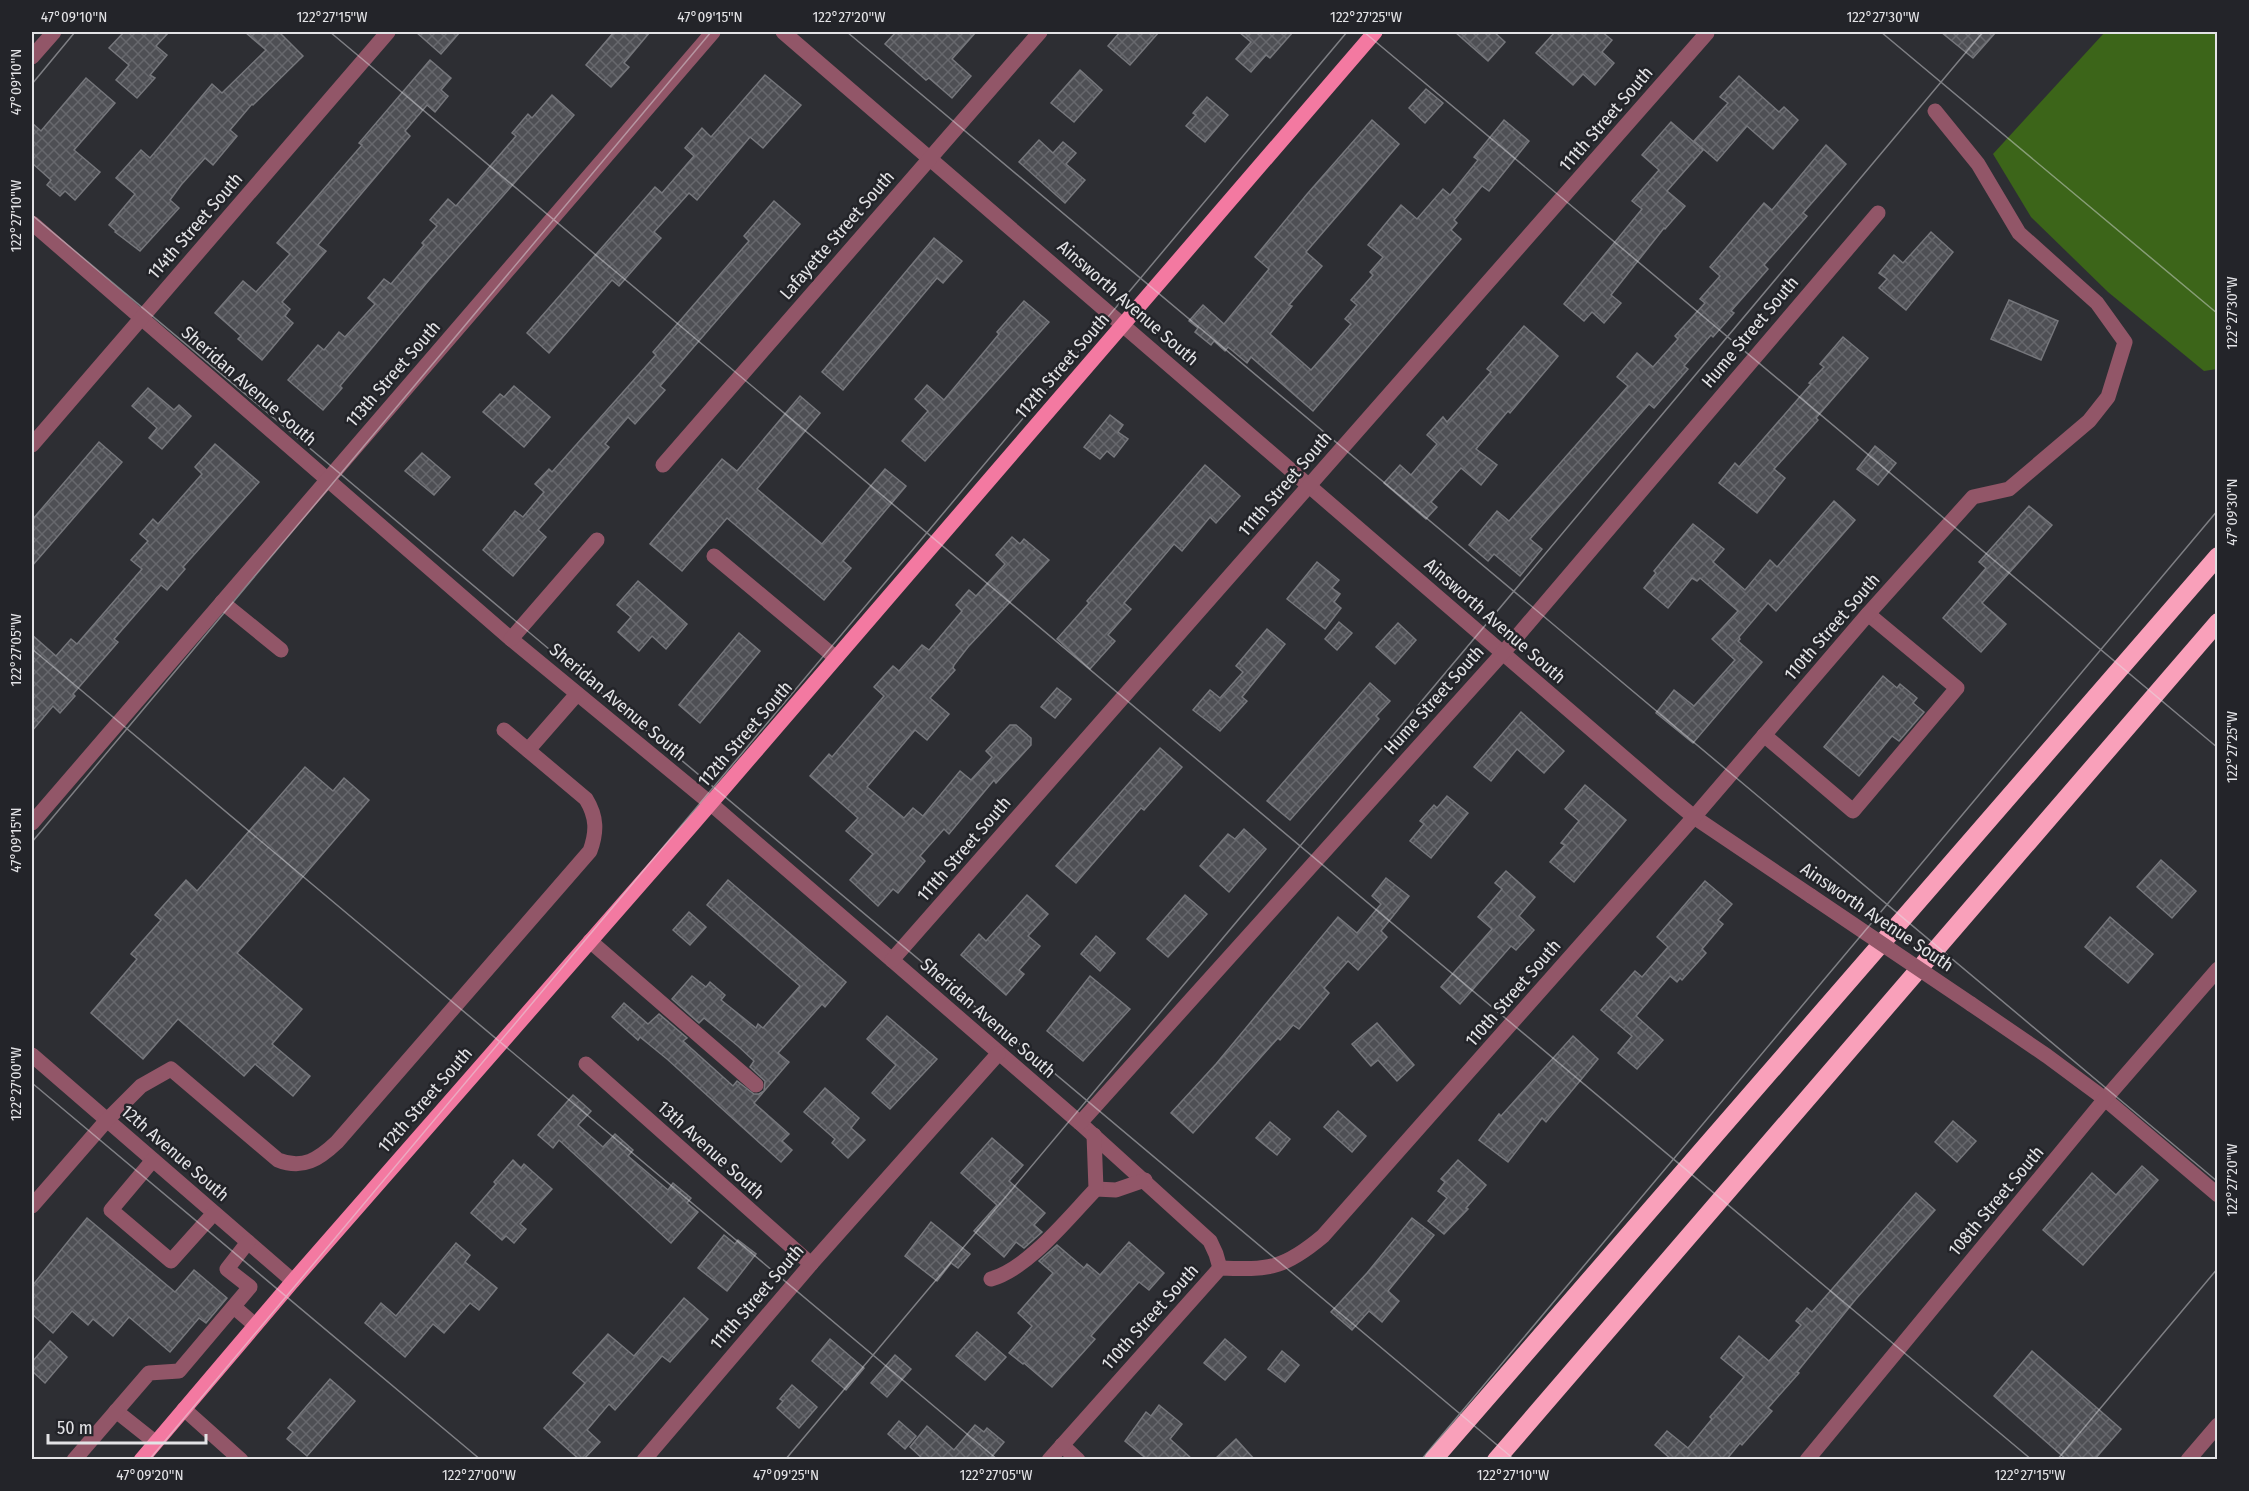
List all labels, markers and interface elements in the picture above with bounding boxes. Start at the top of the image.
text: 47°09'10"N [41,8,107,26]
text: 122°27'15"W [296,8,368,26]
text: 47°09'15"N [677,8,743,26]
text: 122°27'20"W [812,8,886,26]
text: 122°27'25"W [1330,8,1402,26]
text: 122°27'30"W [1846,8,1920,26]
text: 47°09'10"N [7,49,25,115]
street label: 111th Street South [1554,62,1658,176]
street label: Lafayette Street South [775,166,899,304]
street label: 114th Street South [143,168,247,284]
text: 122°27'10"W [7,180,25,252]
street label: Ainsworth Avenue South [1053,236,1203,370]
street label: Hume Street South [1697,272,1803,392]
text: 122°27'30"W [2223,276,2241,350]
street label: 112th Street South [1010,309,1114,423]
street label: 113th Street South [341,317,445,431]
street label: Sheridan Avenue South [177,321,321,451]
street label: 111th Street South [1233,427,1337,541]
text: 47°09'30"N [2223,478,2241,546]
street label: Ainsworth Avenue South [1420,554,1570,688]
street label: 110th Street South [1780,569,1884,685]
text: 122°27'05"W [7,614,25,686]
street label: Sheridan Avenue South [545,638,691,766]
street label: Hume Street South [1379,641,1489,759]
street label: 112th Street South [693,677,797,791]
text: 122°27'25"W [2223,711,2241,783]
street label: 111th Street South [912,792,1016,906]
text: 47°09'15"N [7,807,25,873]
street label: Ainsworth Avenue South [1796,858,1958,976]
street label: 110th Street South [1461,935,1565,1051]
street label: Sheridan Avenue South [916,953,1060,1083]
street label: 112th Street South [373,1043,477,1157]
text: 122°27'00"W [7,1047,25,1121]
street label: 13th Avenue South [653,1096,769,1204]
street label: 12th Avenue South [116,1100,234,1206]
street label: 108th Street South [1944,1142,2048,1260]
text: 122°27'20"W [2223,1143,2241,1217]
street label: 111th Street South [705,1240,809,1354]
street label: 110th Street South [1097,1260,1203,1374]
scale bar [48,1407,206,1445]
text: 50 m [57,1417,93,1439]
text: 47°09'20"N [116,1466,184,1484]
text: 122°27'00"W [442,1466,516,1484]
text: 47°09'25"N [753,1466,819,1484]
text: 122°27'05"W [960,1466,1032,1484]
text: 122°27'10"W [1477,1466,1549,1484]
text: 122°27'15"W [1994,1466,2066,1484]

